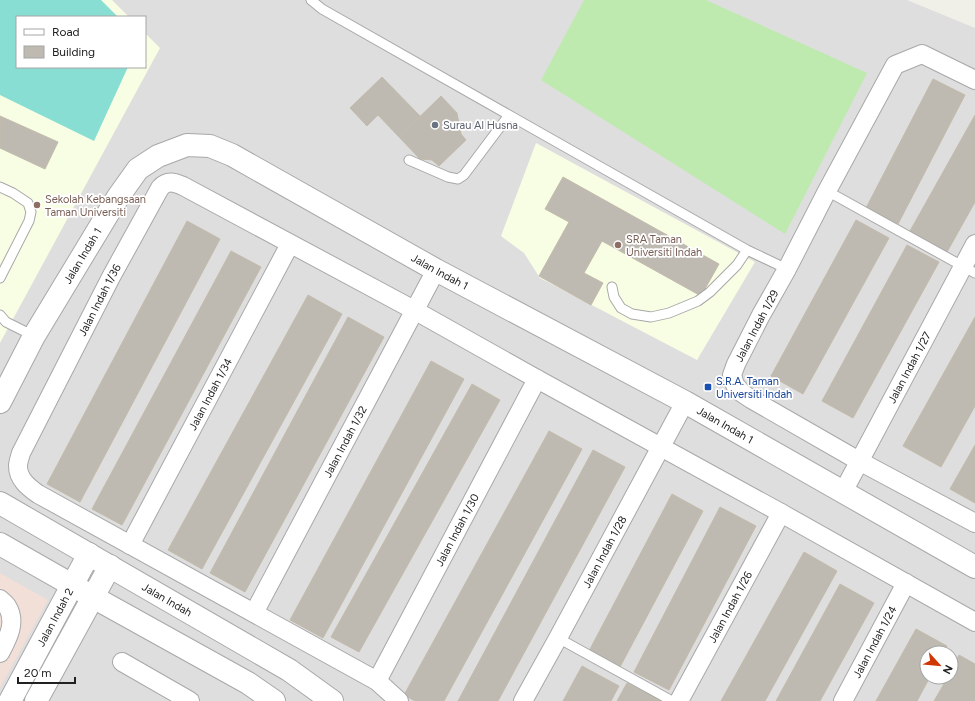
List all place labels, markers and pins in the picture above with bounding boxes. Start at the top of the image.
place label: Surau Al Husna [443,119,518,132]
marker: Surau Al Husna [430,120,440,130]
place label: Sekolah Kebangsaan Taman Universiti [45,193,146,219]
marker: Sekolah Kebangsaan Taman Universiti [32,200,42,210]
place label: SRA Taman Universiti Indah [626,233,702,259]
marker: SRA Taman Universiti Indah [613,240,623,250]
place label: S.R.A. Taman Universiti Indah [716,375,792,401]
marker: S.R.A. Taman Universiti Indah [703,382,713,392]

